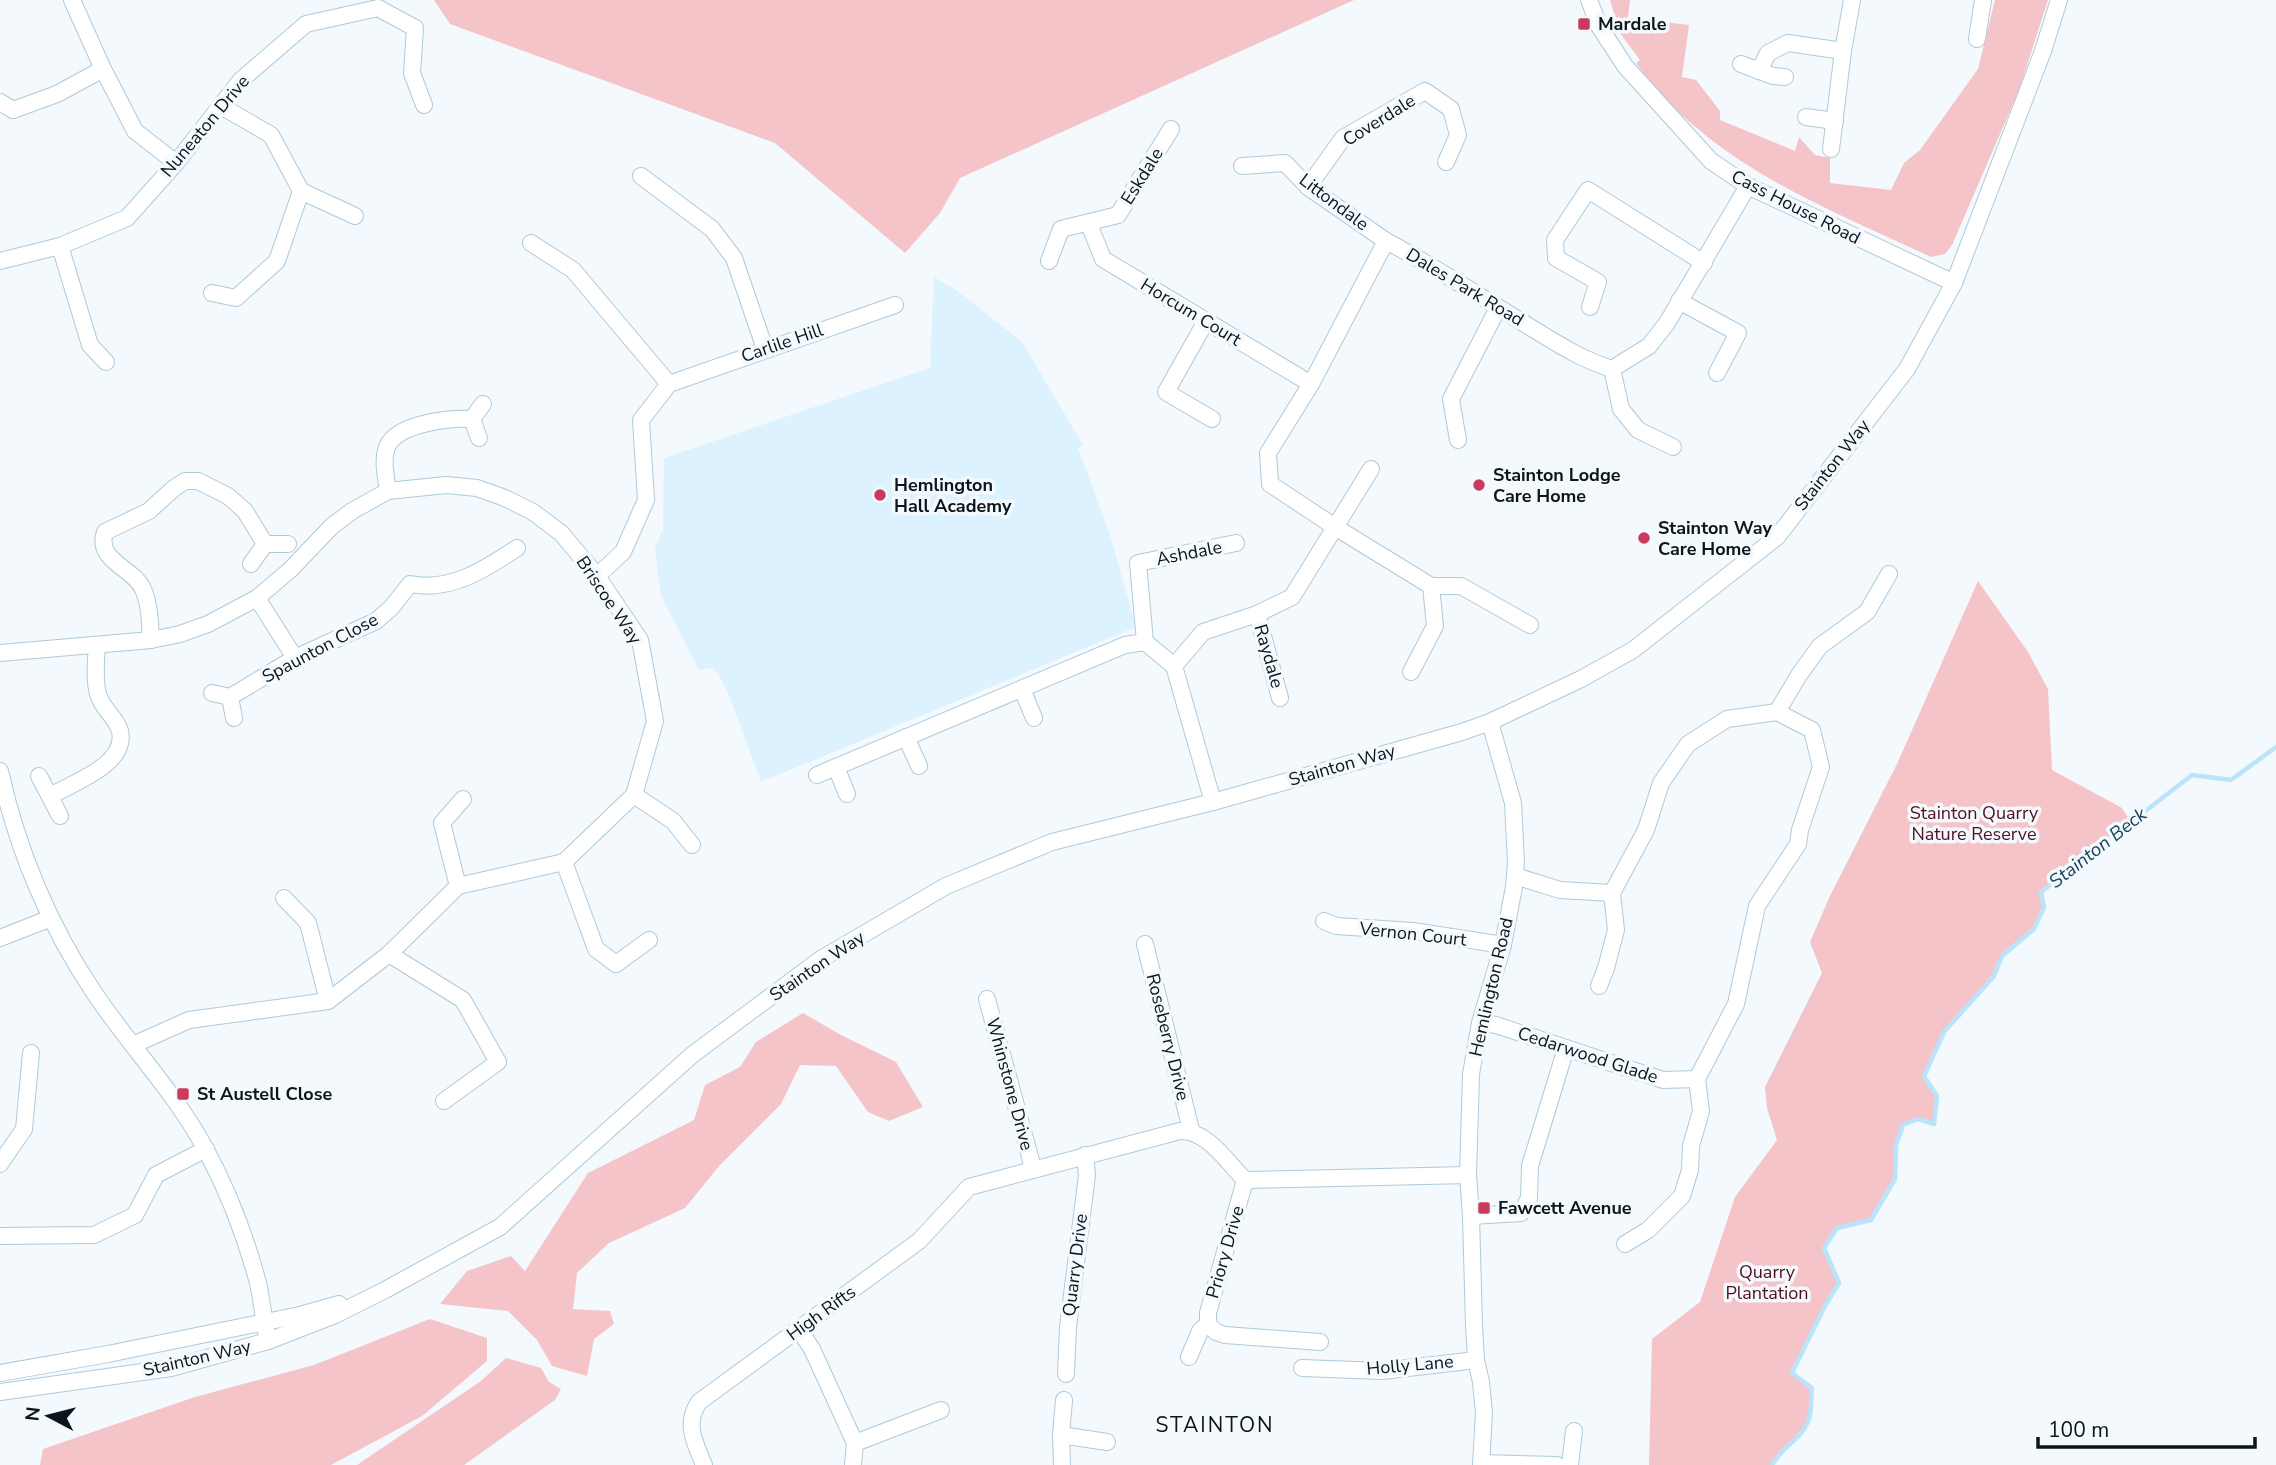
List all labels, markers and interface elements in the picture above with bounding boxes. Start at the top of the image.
place label: Mardale [1598,12,1667,36]
marker: Mardale [1576,16,1592,32]
street label: Nuneaton Drive [155,70,255,182]
street label: Coverdale [1338,88,1420,152]
street label: Eskdale [1115,143,1169,209]
street label: Cass House Road [1727,164,1865,250]
street label: Littondale [1294,168,1374,236]
street label: Dales Park Road [1402,242,1528,332]
street label: Horcum Court [1136,273,1246,352]
street label: Carlile Hill [738,318,827,368]
street label: Stainton Way [1789,414,1876,516]
place label: Stainton Lodge Care Home [1493,463,1621,508]
place label: Hemlington Hall Academy [894,473,1012,518]
marker: Stainton Lodge Care Home [1471,477,1487,493]
marker: Hemlington Hall Academy [872,487,888,503]
place label: Stainton Way Care Home [1658,516,1772,561]
marker: Stainton Way Care Home [1636,530,1652,546]
street label: Ashdale [1154,535,1224,571]
street label: Briscoe Way [571,551,648,649]
street label: Spaunton Close [258,607,382,689]
street label: Raydale [1248,621,1290,691]
street label: Stainton Way [1286,738,1399,792]
park label: Stainton Quarry Nature Reserve [1910,801,2039,846]
water label: Stainton Beck [2044,801,2153,894]
street label: Hemlington Road [1463,915,1519,1059]
street label: Vernon Court [1357,916,1468,952]
street label: Stainton Way [765,925,870,1007]
street label: Roseberry Drive [1141,971,1195,1103]
street label: Whinstone Drive [981,1015,1039,1153]
street label: Cedarwood Glade [1515,1021,1661,1089]
place label: St Austell Close [197,1082,332,1106]
marker: St Austell Close [175,1086,191,1102]
place label: Fawcett Avenue [1498,1196,1632,1220]
marker: Fawcett Avenue [1476,1200,1492,1216]
street label: Priory Drive [1200,1203,1250,1301]
street label: Quarry Drive [1057,1212,1093,1318]
park label: Quarry Plantation [1725,1260,1809,1305]
street label: High Rifts [782,1280,860,1346]
street label: Stainton Way [141,1334,254,1382]
street label: Holly Lane [1366,1349,1454,1381]
north arrow [14,1381,84,1451]
text: N [19,1405,47,1423]
scale bar [2038,1406,2255,1450]
district label: STAINTON [1155,1411,1275,1439]
text: 100 m [2048,1416,2109,1444]

